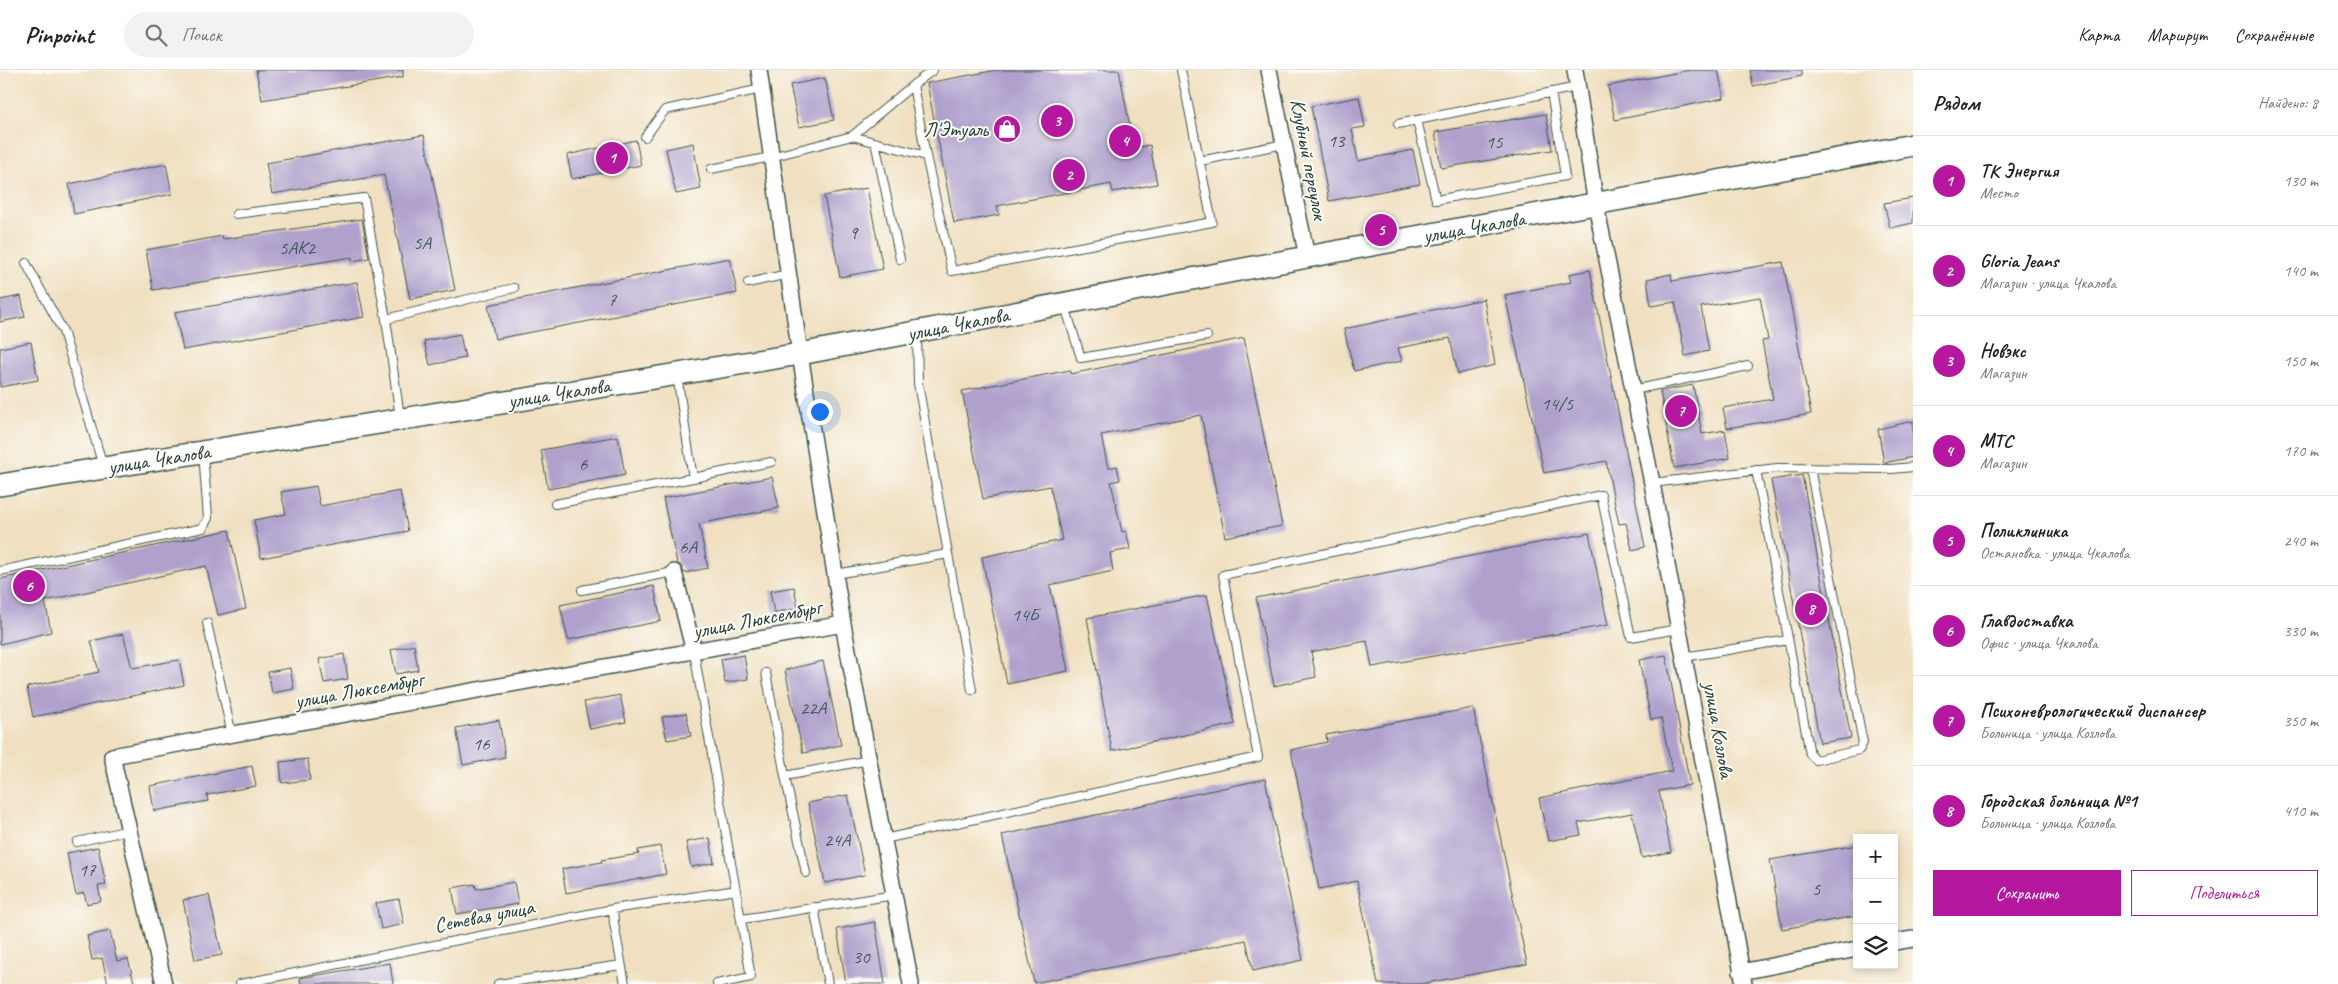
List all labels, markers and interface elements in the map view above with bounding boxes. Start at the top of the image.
search box [124,12,474,57]
text: Pinpoint [25,20,94,50]
icon: search [142,21,170,49]
text: Поиск [182,23,222,47]
text: Карта [2078,24,2119,46]
text: Маршрут [2147,24,2207,46]
text: Сохранённые [2235,24,2313,46]
text: Рядом [1933,90,1980,116]
text: Найдено: 8 [2258,93,2318,113]
street label: Клубный переулок [1285,96,1334,224]
pin: 3 [1041,102,1073,140]
shop icon: Л'Этуаль [992,114,1022,144]
place label: Л'Этуаль [924,116,990,142]
pin: 4 [1109,122,1141,160]
house number: 13 [1327,129,1346,153]
house number: 15 [1485,130,1504,154]
pin: 1 [596,139,628,177]
pin: 2 [1053,156,1085,194]
text: ТК Энергия [1980,159,2058,183]
text: 1 [1945,171,1953,191]
text: 130 m [2284,171,2318,191]
text: Место [1980,183,2018,203]
street label: улица Чкалова [1419,205,1529,249]
pin: 5 [1365,211,1397,249]
house number: 9 [849,221,859,245]
house number: 5А [413,231,433,255]
house number: 5АК2 [279,236,316,260]
text: Gloria Jeans [1980,249,2058,273]
text: 2 [1945,261,1953,281]
text: 140 m [2284,261,2318,281]
text: Магазин · улица Чкалова [1980,273,2116,293]
house number: 7 [608,288,618,312]
street label: улица Чкалова [903,301,1013,347]
text: Новэкс [1980,339,2026,363]
text: 3 [1945,351,1953,371]
text: 150 m [2284,351,2318,371]
text: Магазин [1980,363,2027,383]
street label: улица Чкалова [504,372,614,414]
house number: 14/5 [1541,392,1574,416]
pin: 7 [1665,392,1697,430]
your location [807,399,833,425]
text: МТС [1980,429,2013,453]
street label: улица Чкалова [104,438,214,480]
text: 4 [1945,441,1953,461]
text: 170 m [2284,441,2318,461]
house number: 6 [579,452,589,476]
text: Магазин [1980,453,2027,473]
text: Поликлиника [1980,519,2068,543]
text: 5 [1946,531,1952,551]
text: 240 m [2284,531,2318,551]
house number: 6А [679,535,699,559]
text: Остановка · улица Чкалова [1980,543,2129,563]
pin: 6 [13,567,45,605]
pin: 8 [1795,590,1827,628]
street label: улица Люксембург [689,593,826,645]
house number: 14Б [1012,603,1042,627]
text: Главдоставка [1980,609,2072,633]
text: 6 [1945,621,1953,641]
text: 330 m [2284,621,2318,641]
text: Офис · улица Чкалова [1980,633,2098,653]
street label: улица Люксембург [291,665,428,714]
street label: улица Козлова [1697,678,1741,782]
house number: 22А [800,696,828,720]
text: Психоневрологический диспансер [1980,699,2205,723]
text: 7 [1945,711,1953,731]
text: 350 m [2284,711,2318,731]
text: Больница · улица Козлова [1980,723,2115,743]
house number: 16 [472,732,491,756]
text: Городская больница №1 [1980,789,2137,813]
text: 8 [1945,801,1953,821]
text: 410 m [2284,801,2318,821]
text: Больница · улица Козлова [1980,813,2115,833]
house number: 24А [824,828,852,852]
map controls [1853,834,1898,969]
button: + [1853,834,1898,879]
house number: 17 [78,858,97,882]
button: Сохранить [1933,870,2121,916]
button: Поделиться [2131,870,2318,916]
house number: 5 [1812,877,1822,901]
button: − [1853,879,1898,924]
street label: Сетевая улица [432,893,538,938]
button: layers [1853,924,1898,969]
house number: 30 [852,945,871,969]

